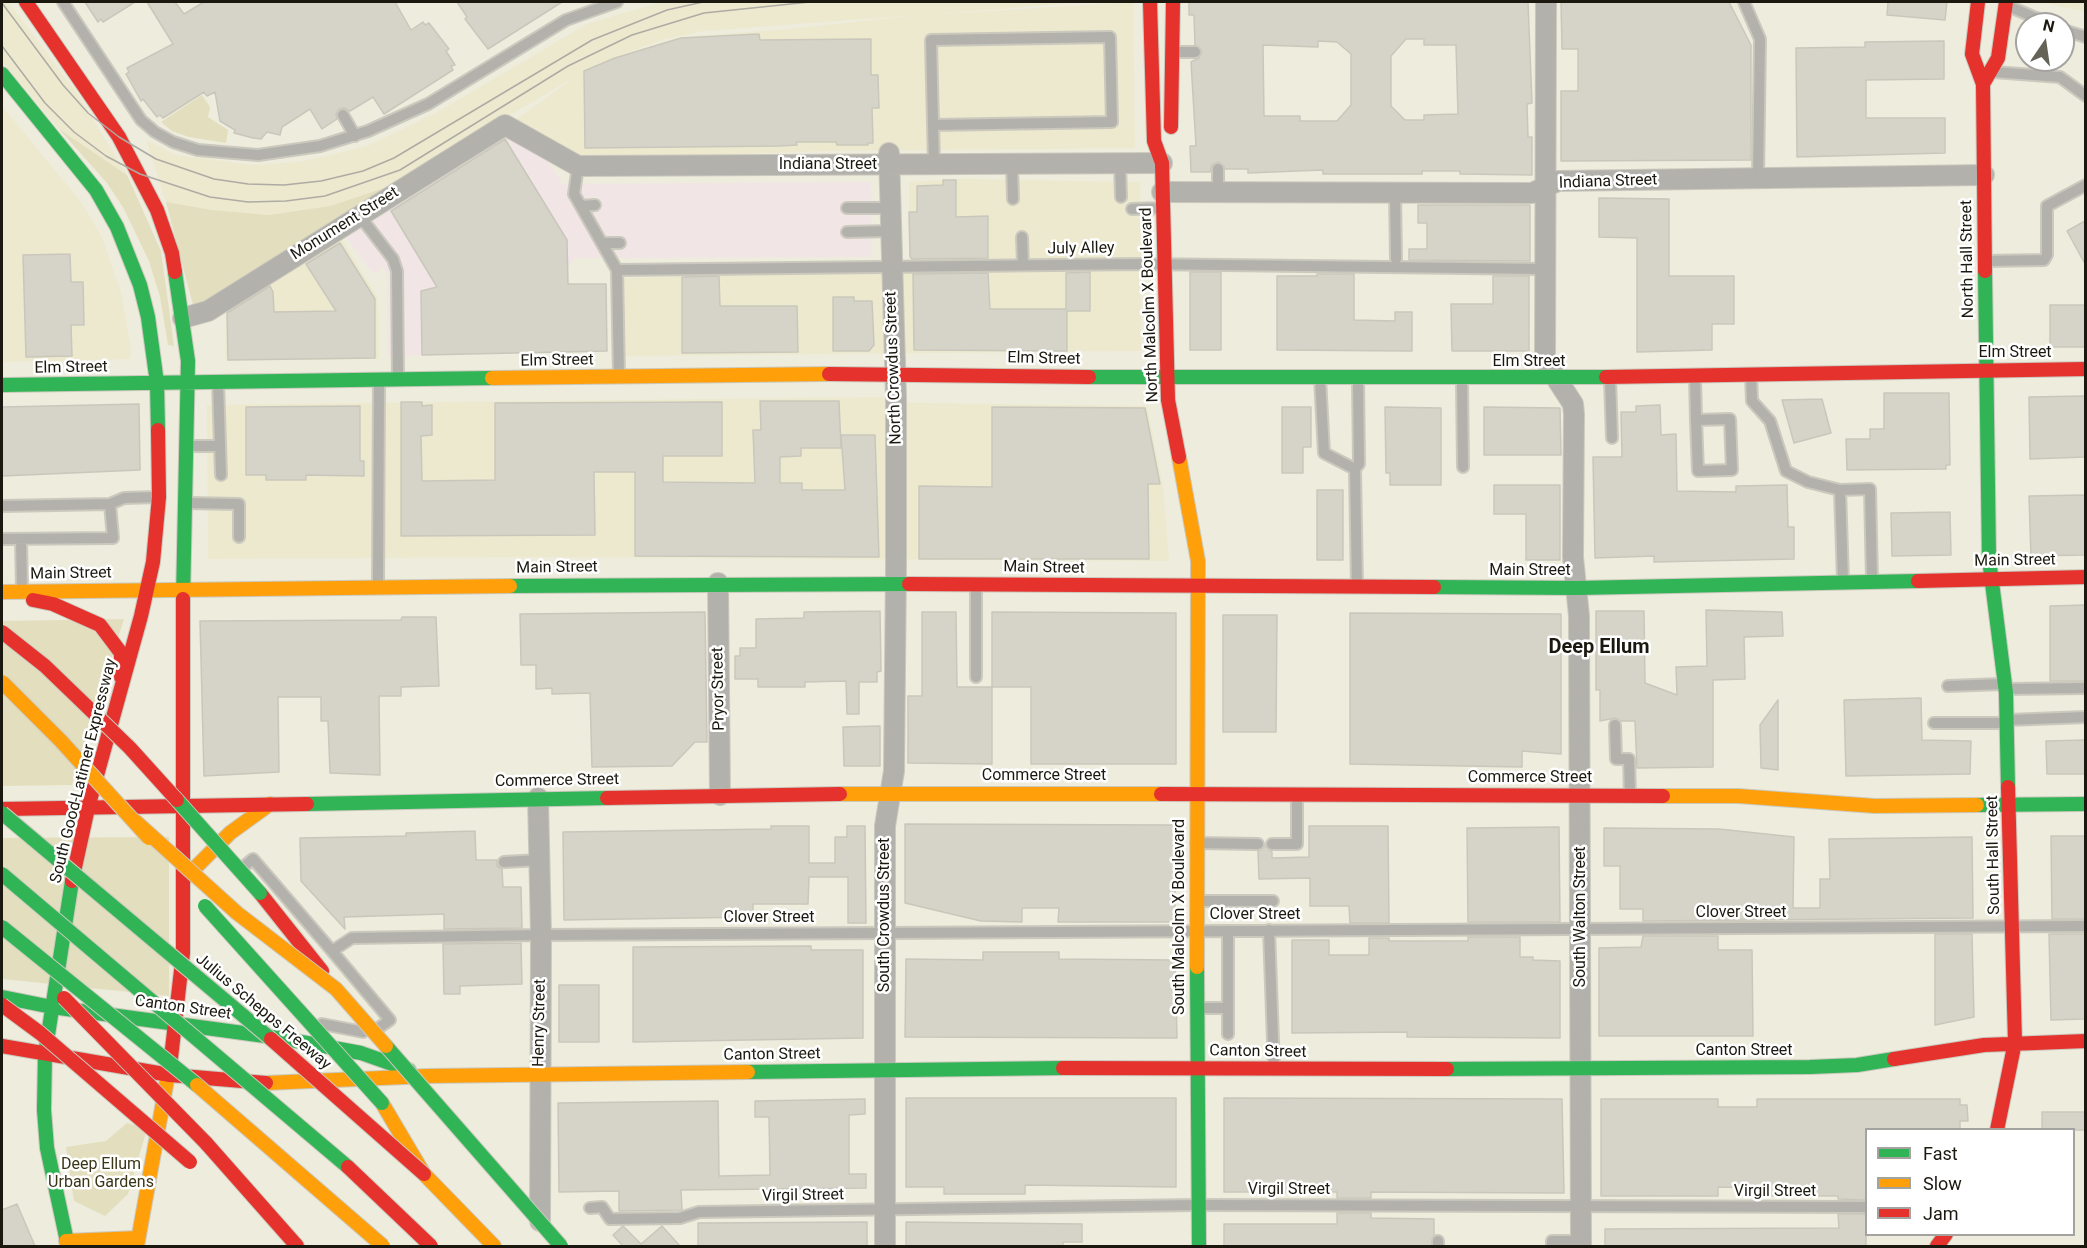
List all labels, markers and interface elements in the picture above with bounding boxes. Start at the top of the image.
north arrow [2015,12,2075,72]
text: N [2041,15,2056,36]
street label: Indiana Street [779,155,877,175]
street label: Indiana Street [1558,171,1658,193]
street label: Monument Street [288,183,402,265]
street label: North Hall Street [1957,200,1979,318]
street label: North Malcolm X Boulevard [1137,207,1163,403]
street label: July Alley [1047,239,1115,259]
street label: North Crowdus Street [882,291,906,445]
street label: Elm Street [1978,343,2052,363]
street label: Elm Street [1007,349,1081,369]
street label: Elm Street [520,351,594,371]
street label: Elm Street [1492,352,1566,372]
street label: Elm Street [34,358,108,378]
street label: Main Street [1974,551,2056,571]
street label: Main Street [516,558,598,578]
street label: Main Street [1003,558,1085,578]
street label: Main Street [1489,561,1571,581]
street label: Main Street [30,564,112,584]
district label: Deep Ellum [1548,636,1650,660]
street label: Pryor Street [709,647,729,731]
street label: South Good-Latimer Expressway [47,657,121,885]
street label: Commerce Street [982,766,1106,786]
street label: Commerce Street [1468,768,1592,788]
street label: Commerce Street [495,770,619,792]
street label: South Hall Street [1983,795,2005,915]
street label: South Malcolm X Boulevard [1170,819,1190,1015]
street label: South Crowdus Street [875,838,895,992]
street label: South Walton Street [1571,846,1591,988]
street label: Clover Street [1695,903,1787,923]
street label: Clover Street [1209,905,1301,925]
street label: Clover Street [723,908,815,928]
street label: Julius Schepps Freeway [191,950,335,1074]
street label: Henry Street [530,979,550,1067]
street label: Canton Street [134,992,232,1024]
street label: Canton Street [1695,1041,1793,1061]
street label: Canton Street [1209,1042,1307,1062]
street label: Canton Street [723,1045,821,1065]
legend [1865,1128,2075,1236]
text: Fast [1923,1143,1958,1164]
park label: Deep Ellum Urban Gardens [48,1155,154,1193]
text: Slow [1923,1173,1962,1194]
street label: Virgil Street [1248,1180,1330,1200]
street label: Virgil Street [1734,1182,1816,1202]
street label: Virgil Street [762,1186,844,1206]
text: Jam [1923,1203,1959,1224]

